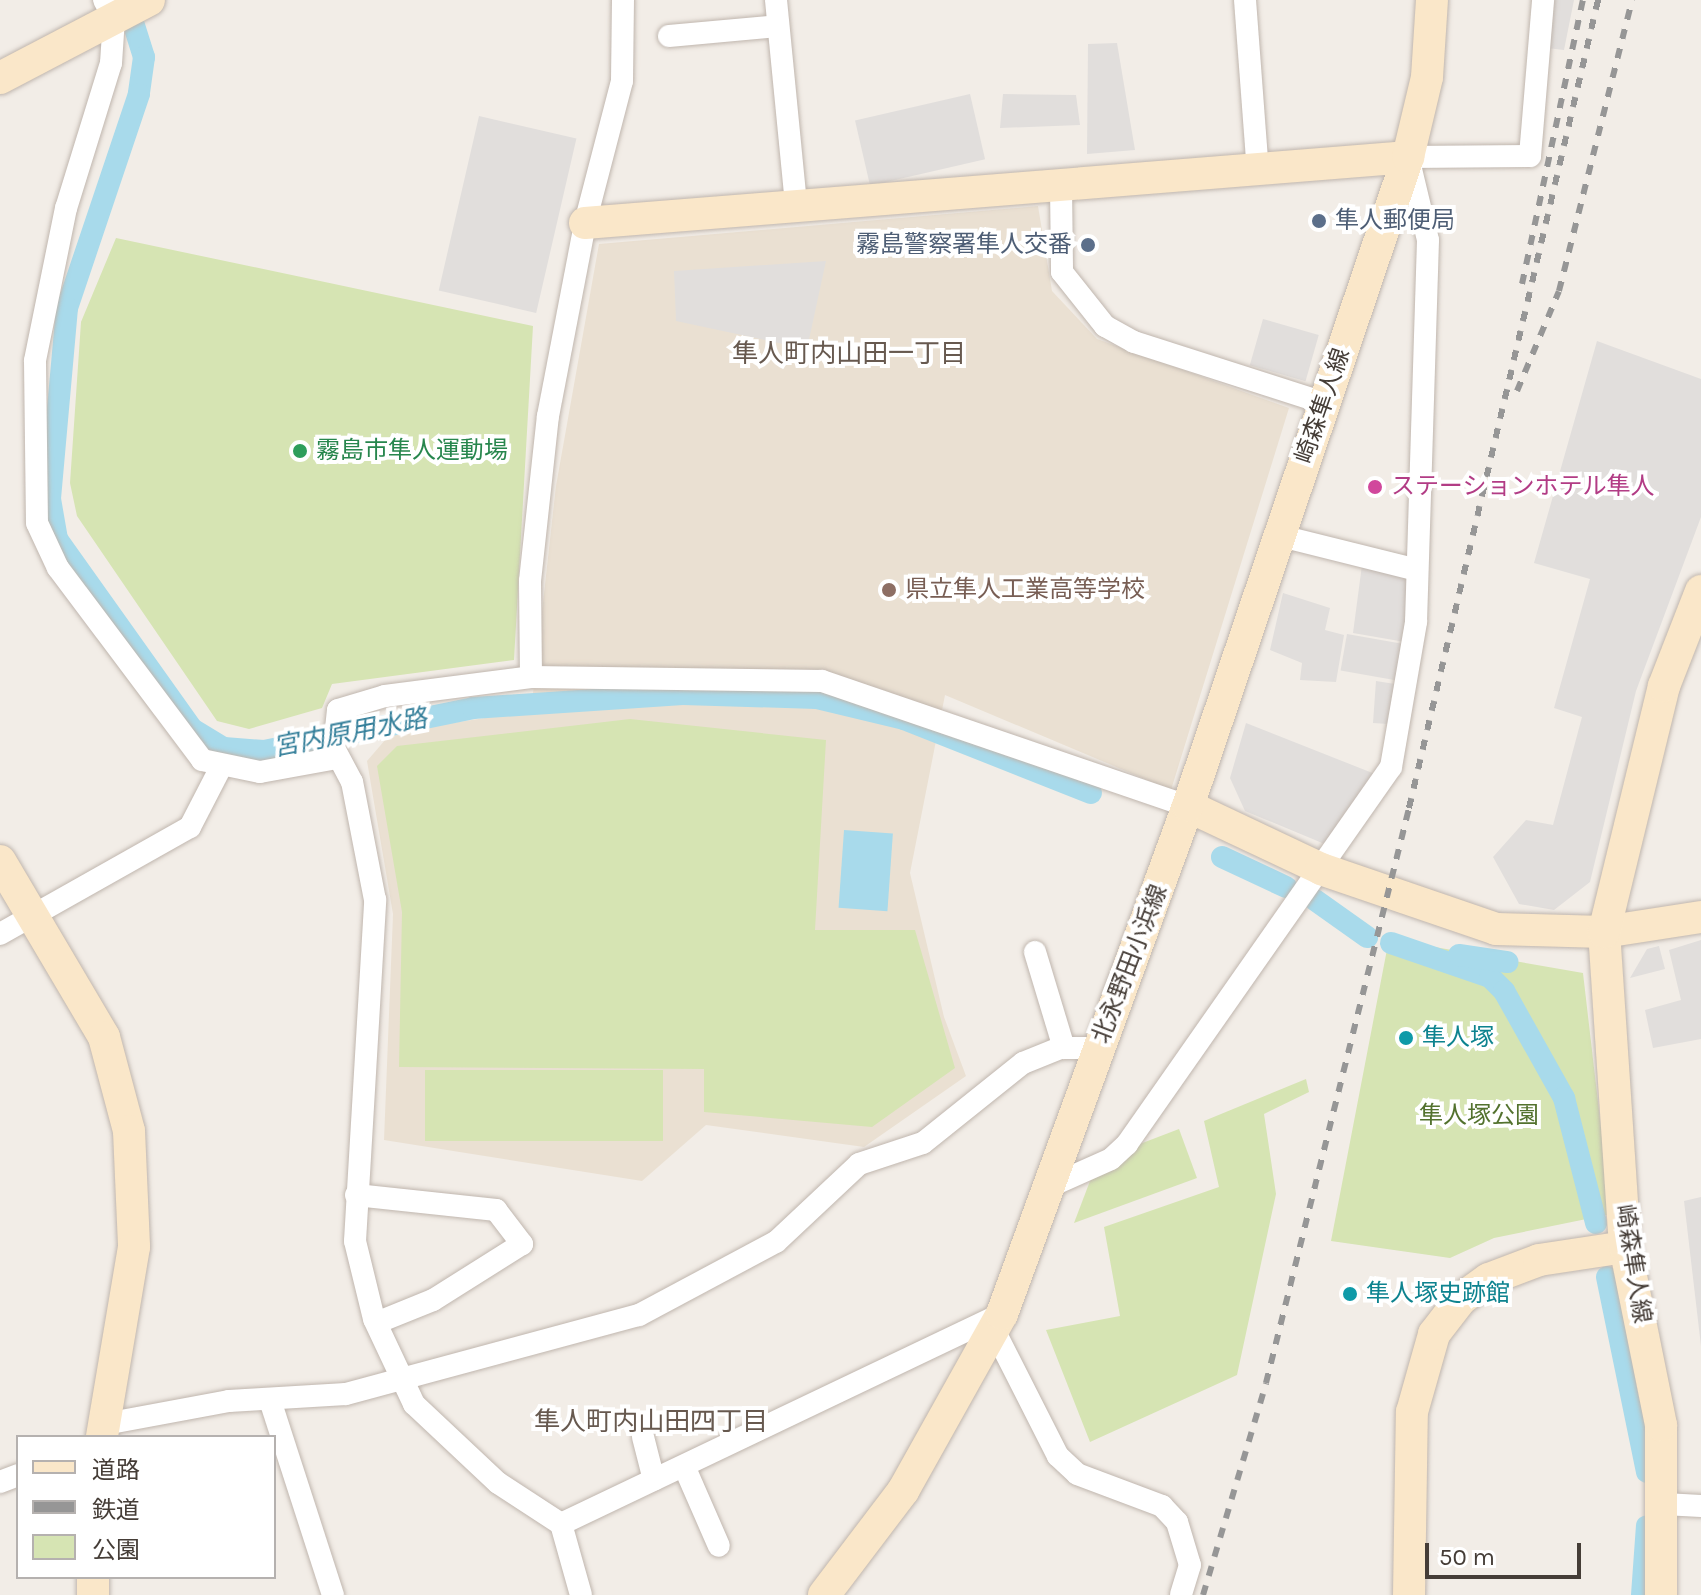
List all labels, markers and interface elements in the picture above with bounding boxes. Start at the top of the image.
place label: 隼人郵便局 [1335,207,1455,235]
marker: 隼人郵便局 [1310,212,1328,230]
place label: 霧島警察署隼人交番 [856,231,1072,259]
marker: 霧島警察署隼人交番 [1079,236,1097,254]
district label: 隼人町内山田一丁目 [732,338,966,370]
street label: 崎森隼人線 [1290,345,1356,467]
place label: 霧島市隼人運動場 [316,437,508,465]
marker: 霧島市隼人運動場 [291,442,309,460]
place label: ステーションホテル隼人 [1391,473,1655,501]
marker: ステーションホテル隼人 [1366,478,1384,496]
place label: 県立隼人工業高等学校 [905,576,1145,604]
marker: 県立隼人工業高等学校 [880,581,898,599]
water label: 宮内原用水路 [270,703,430,763]
street label: 北永野田小浜線 [1086,880,1174,1048]
place label: 隼人塚 [1422,1024,1494,1052]
marker: 隼人塚 [1397,1029,1415,1047]
park label: 隼人塚公園 [1419,1102,1539,1130]
street label: 崎森隼人線 [1609,1202,1657,1326]
place label: 隼人塚史跡館 [1366,1280,1510,1308]
marker: 隼人塚史跡館 [1341,1285,1359,1303]
district label: 隼人町内山田四丁目 [534,1406,768,1438]
legend [16,1435,276,1579]
text: 道路 [92,1456,140,1484]
text: 鉄道 [92,1496,140,1524]
scale bar [1429,1527,1585,1577]
text: 公園 [92,1536,140,1564]
text: 50 m [1439,1543,1495,1571]

